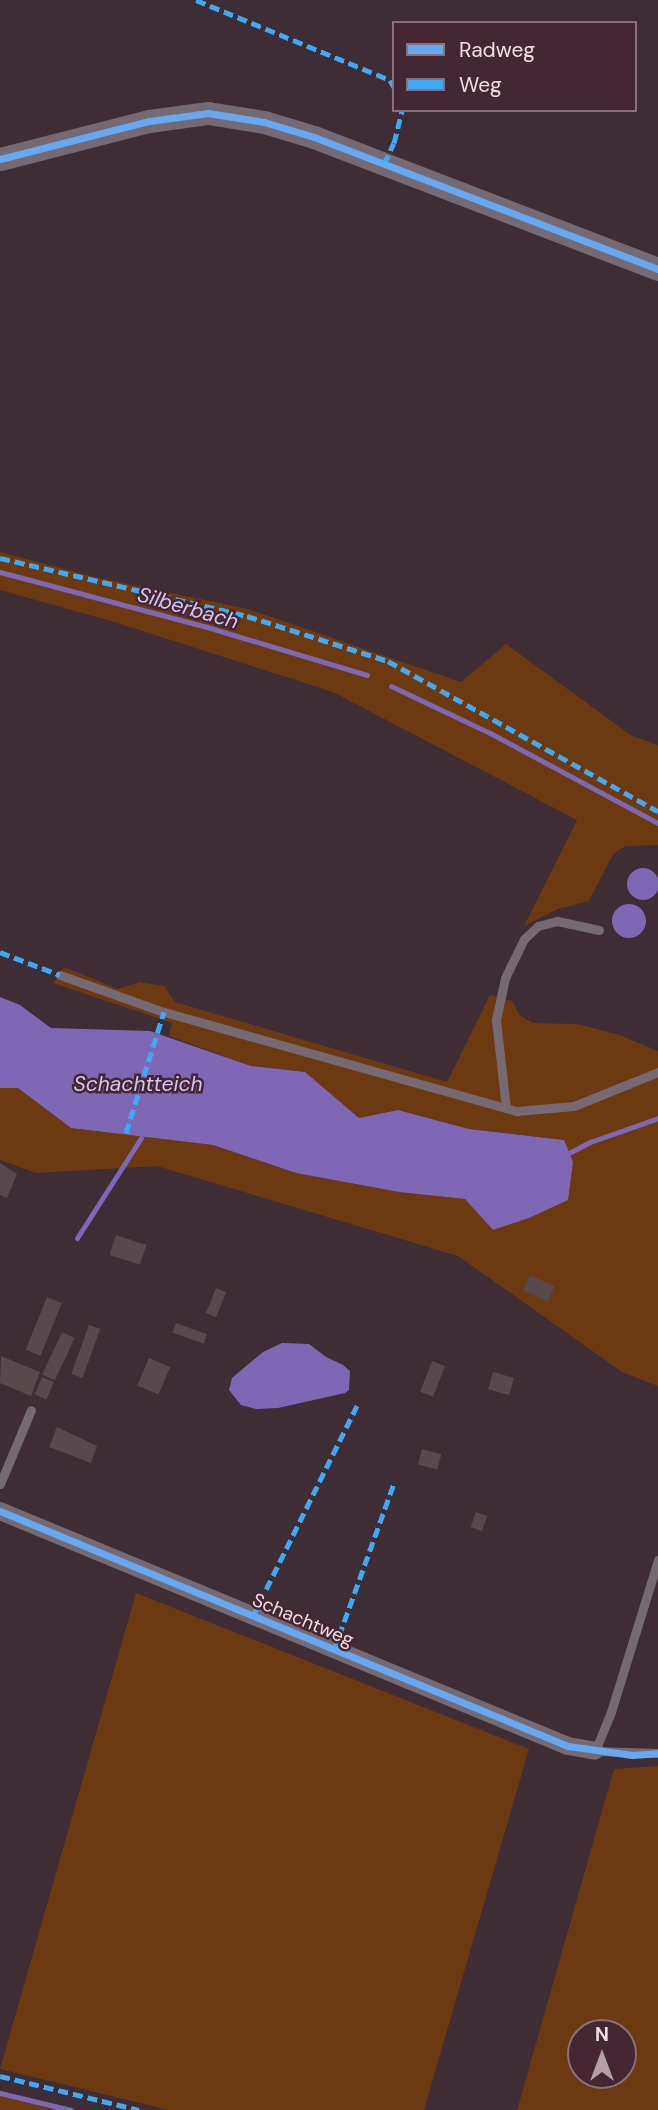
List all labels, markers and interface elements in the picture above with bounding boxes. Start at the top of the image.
legend [392,21,637,112]
text: Radweg [459,36,535,64]
text: Weg [459,71,502,99]
water label: Silberbach [135,582,241,634]
water label: Schachtteich [73,1071,203,1097]
street label: Schachtweg [249,1588,357,1652]
north arrow [567,2019,637,2089]
text: N [595,2022,609,2047]

